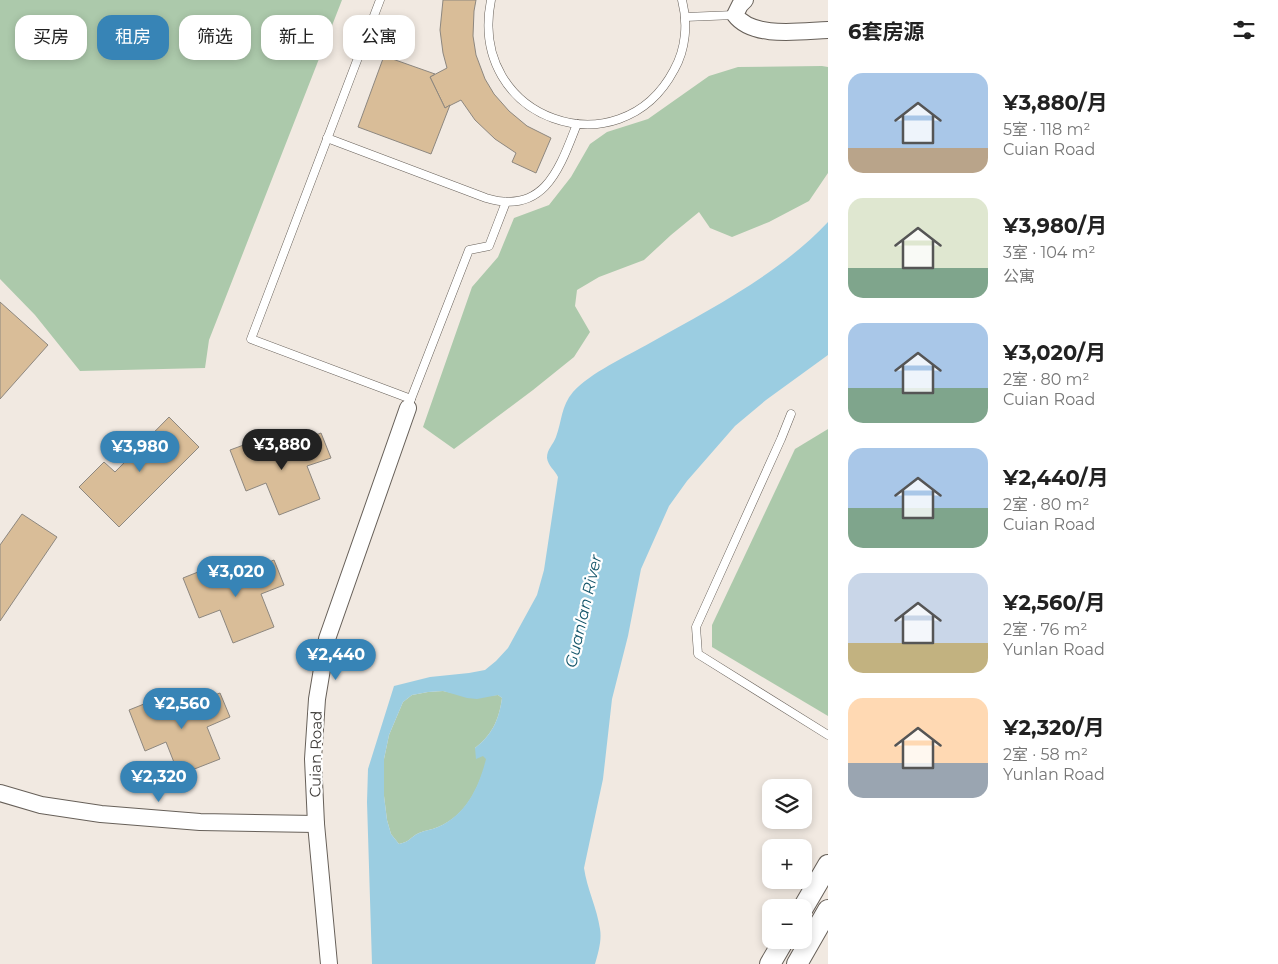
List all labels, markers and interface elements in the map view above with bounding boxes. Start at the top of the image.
chip: 买房 [15,15,87,60]
chip: 租房 [97,15,169,60]
chip: 筛选 [179,15,251,60]
chip: 新上 [261,15,333,60]
chip: 公寓 [343,15,415,60]
icon: filters [1230,16,1258,44]
text: 6套房源 [848,19,924,44]
text: ¥3,880/月 [1003,90,1108,115]
icon: home [888,93,948,153]
text: 5室 · 118 m² [1003,120,1090,139]
text: Cuian Road [1003,140,1095,159]
text: ¥3,980/月 [1003,213,1107,238]
icon: home [888,218,948,278]
text: 3室 · 104 m² [1003,243,1095,262]
text: 公寓 [1003,267,1035,286]
text: ¥3,020/月 [1003,340,1106,365]
icon: home [888,343,948,403]
text: 2室 · 80 m² [1003,370,1089,389]
text: Cuian Road [1003,390,1095,409]
pin: ¥3,880 [241,428,323,471]
pin: ¥3,980 [99,430,181,473]
text: ¥3,880 [253,435,311,454]
text: ¥3,980 [111,437,169,456]
text: ¥2,440/月 [1003,465,1109,490]
icon: home [888,468,948,528]
text: 2室 · 80 m² [1003,495,1089,514]
text: Cuian Road [1003,515,1095,534]
water label: Guanlan River [561,552,606,669]
pin: ¥3,020 [195,556,277,598]
text: ¥3,020 [208,562,264,581]
text: ¥2,560/月 [1003,590,1106,615]
icon: home [888,593,948,653]
text: 2室 · 76 m² [1003,620,1087,639]
pin: ¥2,440 [295,638,377,681]
text: Yunlan Road [1003,640,1105,659]
text: ¥2,440 [307,645,365,664]
pin: ¥2,560 [141,688,223,730]
text: ¥2,560 [154,694,210,713]
street label: Cuian Road [305,711,326,797]
text: ¥2,320/月 [1003,715,1105,740]
icon: home [888,718,948,778]
text: 2室 · 58 m² [1003,745,1088,764]
pin: ¥2,320 [118,760,200,803]
text: Yunlan Road [1003,765,1105,784]
text: ¥2,320 [131,767,187,786]
map controls [762,779,812,949]
button: layers [762,779,812,829]
button: + [762,839,812,889]
button: − [762,899,812,949]

